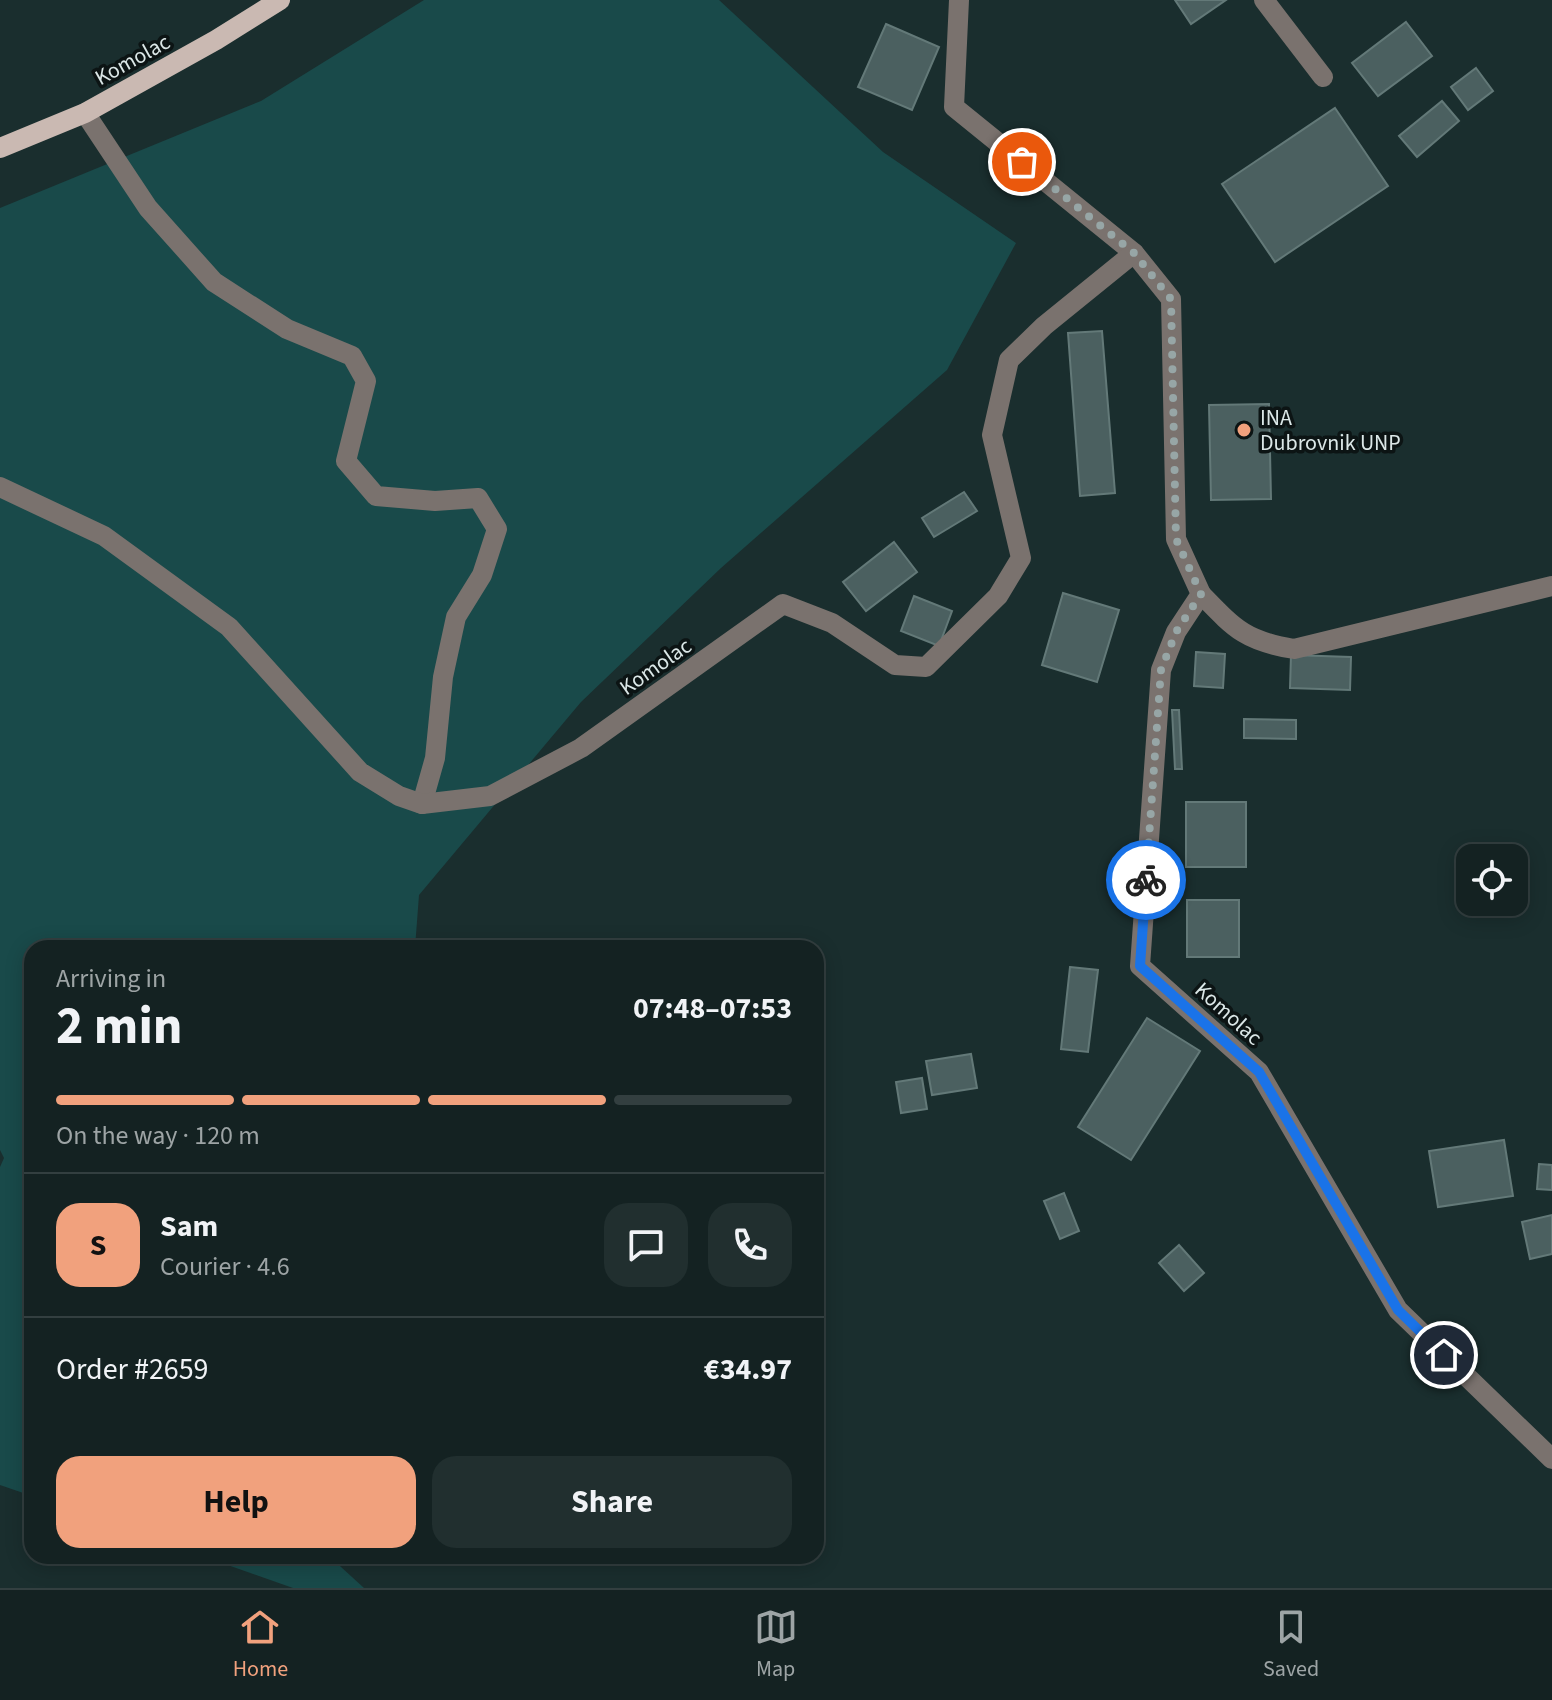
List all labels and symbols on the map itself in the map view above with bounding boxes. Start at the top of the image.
street label: Komolac [89,26,176,94]
pin [988,128,1056,196]
place label: INA Dubrovnik UNP [1260,402,1401,459]
marker: INA Dubrovnik UNP [1235,421,1253,439]
street label: Komolac [613,630,698,703]
courier [1106,840,1186,920]
street label: Komolac [1187,975,1269,1053]
pin [1410,1321,1478,1389]

